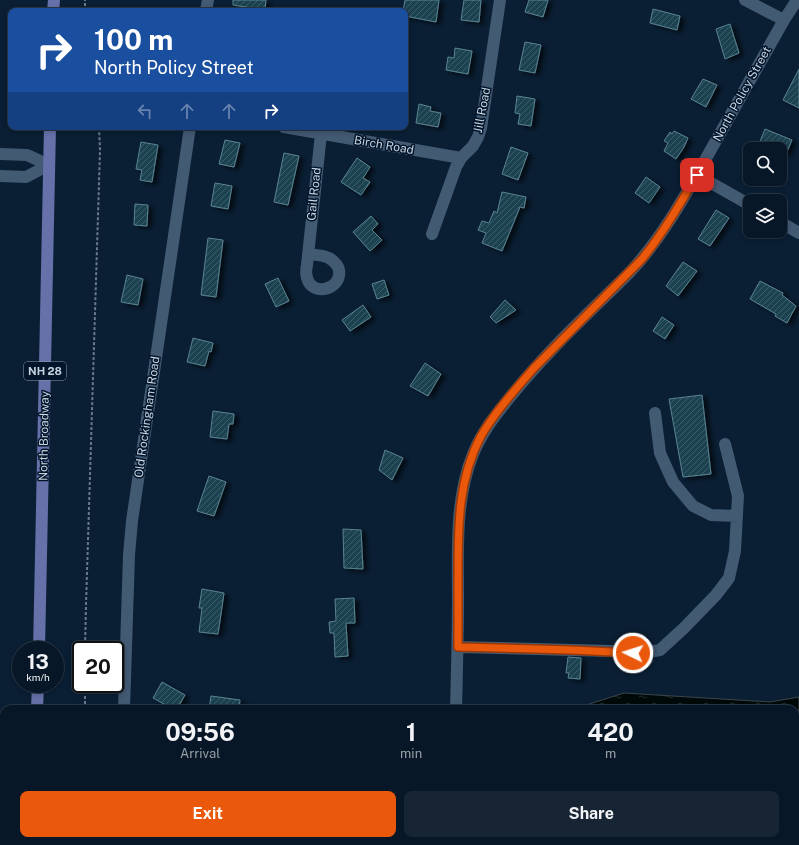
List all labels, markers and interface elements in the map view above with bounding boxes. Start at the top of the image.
text: 100 m [94,23,173,56]
icon: right [28,24,80,76]
street label: North Policy Street [710,44,774,144]
text: North Policy Street [94,57,254,78]
street label: Jill Road [471,86,493,134]
icon: left [134,100,156,122]
icon: ahead [176,100,198,122]
icon: ahead [218,100,240,122]
icon: right [260,100,282,122]
street label: Birch Road [353,133,415,157]
map controls [743,142,787,238]
button: search [743,142,787,186]
pin [680,158,714,192]
icon: arrive [686,164,708,186]
street label: Gail Road [304,167,324,221]
button: layers [743,194,787,238]
street label: Old Rockingham Road [132,355,162,479]
road number: NH 28 [24,362,66,380]
street label: North Broadway [36,390,52,481]
position arrow [612,632,654,674]
speed limit sign: 20 [72,641,124,693]
text: 13 [27,650,49,674]
text: km/h [26,671,50,683]
text: 09:56 [165,718,235,746]
text: 1 [406,718,416,746]
text: 420 [587,718,634,746]
text: Arrival [180,746,220,761]
text: min [400,746,422,761]
text: m [605,746,616,761]
button: Exit [20,791,396,837]
button: Share [404,791,779,837]

